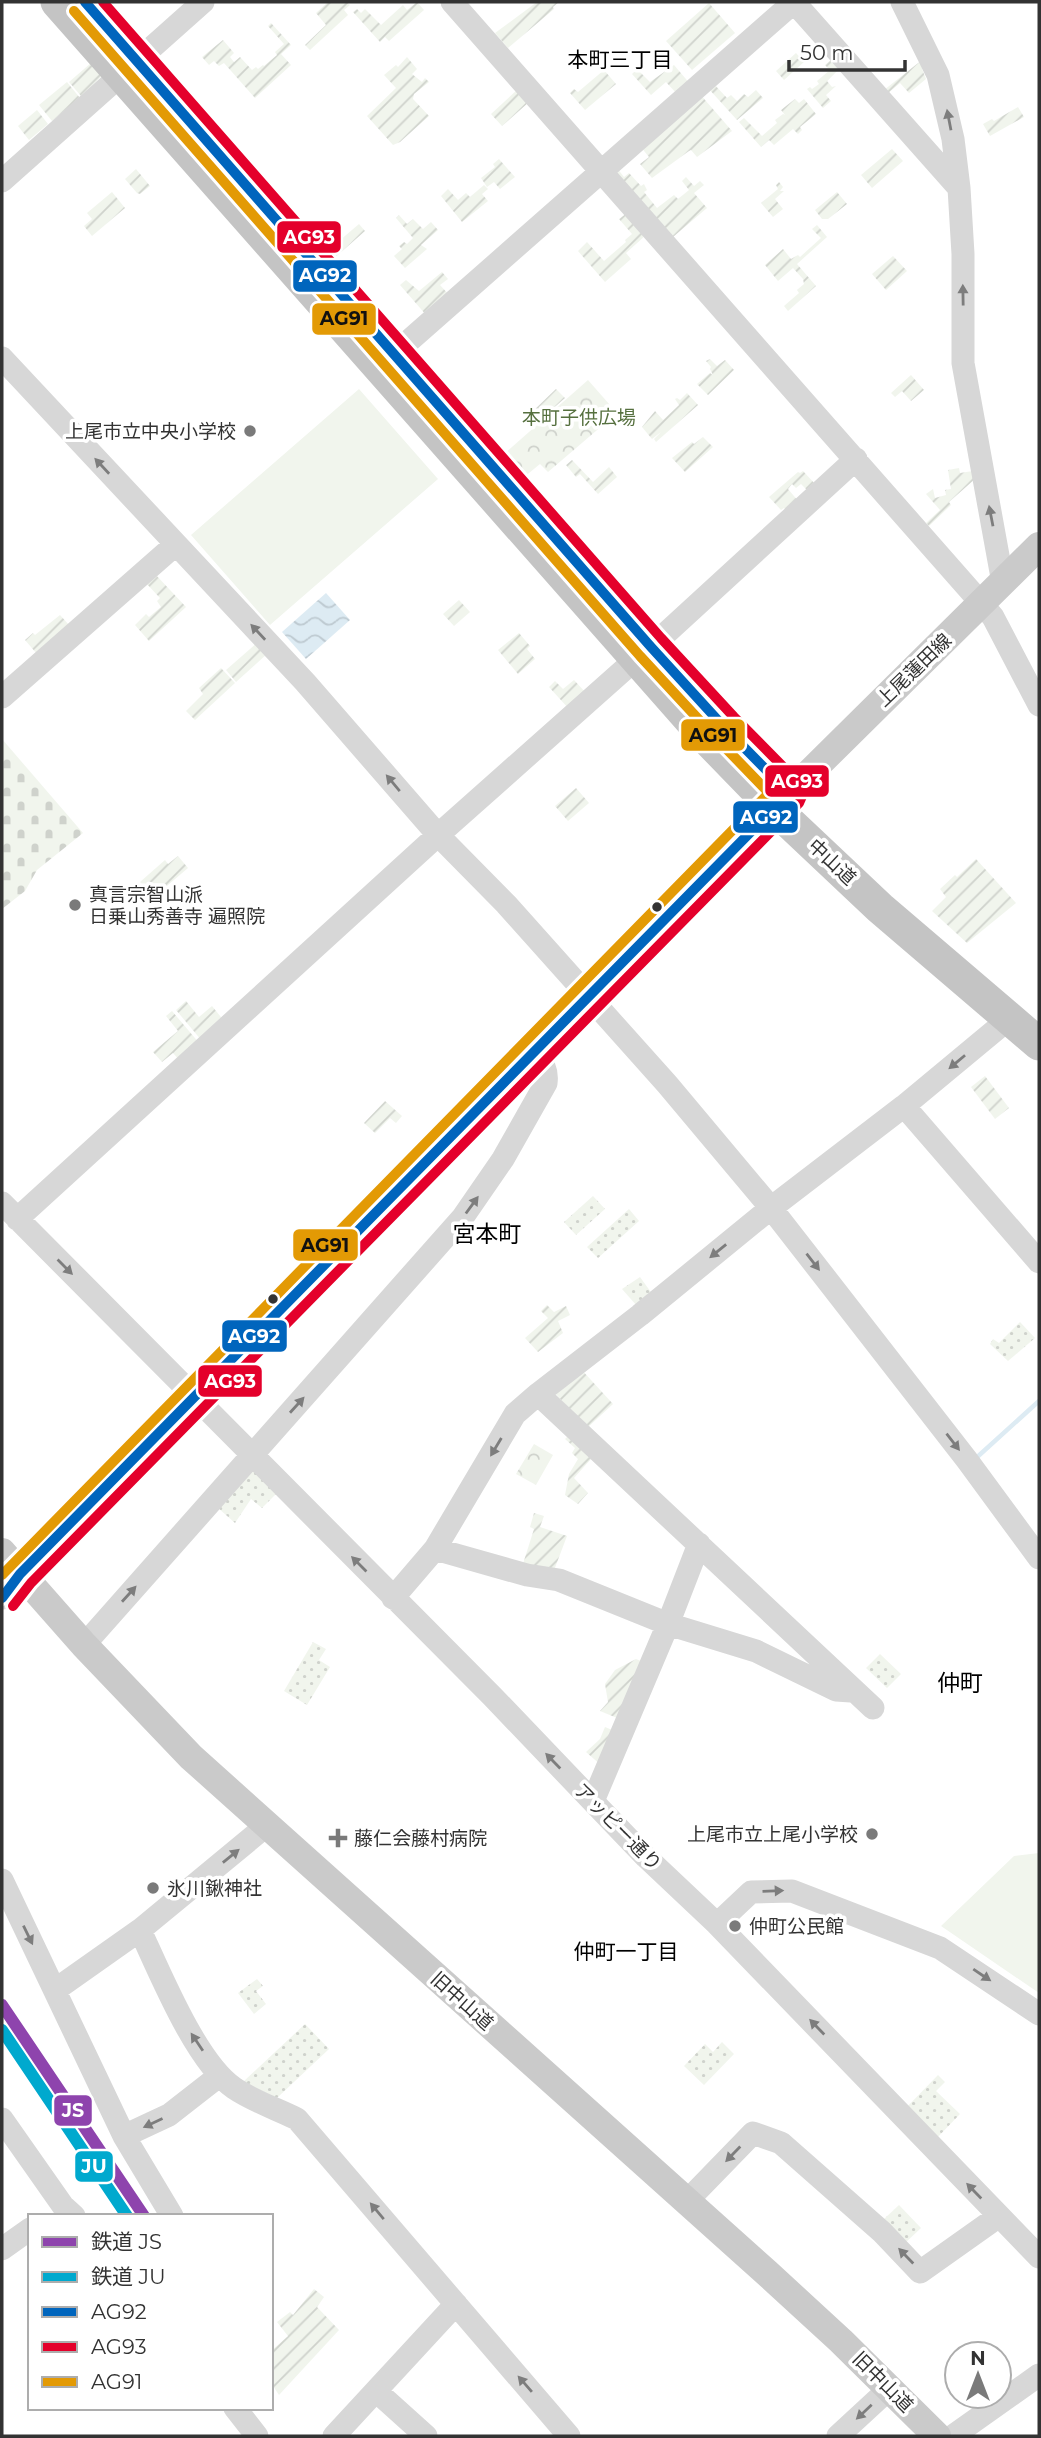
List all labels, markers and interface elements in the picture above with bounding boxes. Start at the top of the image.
scale bar [789,28,904,72]
text: 50 m [800,40,854,65]
district label: 本町三丁目 [568,47,673,72]
one-way arrow [944,109,955,131]
line badge: AG93 [276,220,342,254]
text: AG93 [282,226,335,249]
line badge: AG92 [292,259,358,293]
text: AG92 [298,264,351,287]
one-way arrow [957,283,969,305]
line badge: AG91 [311,302,377,336]
text: AG91 [319,307,368,330]
park label: 本町子供広場 [522,406,636,429]
place label: 上尾市立中央小学校 [65,420,236,443]
marker: 上尾市立中央小学校 [242,423,258,439]
one-way arrow [95,458,111,475]
one-way arrow [985,505,996,527]
one-way arrow [249,624,266,641]
street label: 上尾蓮田線 [872,629,956,711]
line badge: AG91 [680,718,746,752]
text: AG91 [688,724,737,747]
line badge: AG93 [764,764,830,798]
text: AG93 [770,770,823,793]
one-way arrow [386,774,401,791]
line badge: AG92 [732,800,799,834]
text: AG92 [739,806,792,829]
street label: 中山道 [803,834,861,890]
place label: 真言宗智山派 日乗山秀善寺 遍照院 [89,883,265,928]
marker: 真言宗智山派 日乗山秀善寺 遍照院 [67,897,83,913]
unlabelled marker [650,900,664,914]
one-way arrow [949,1054,966,1069]
one-way arrow [464,1196,478,1214]
district label: 宮本町 [453,1220,522,1248]
line badge: AG91 [292,1228,359,1262]
text: AG91 [300,1234,349,1257]
one-way arrow [710,1244,728,1259]
one-way arrow [805,1253,820,1271]
one-way arrow [56,1258,72,1275]
unlabelled marker [266,1292,280,1306]
line badge: AG92 [221,1319,288,1353]
text: AG92 [227,1325,280,1348]
line badge: AG93 [197,1364,263,1398]
text: AG93 [203,1370,256,1393]
one-way arrow [289,1396,305,1414]
one-way arrow [945,1433,959,1451]
one-way arrow [490,1437,502,1456]
one-way arrow [351,1556,367,1572]
one-way arrow [121,1586,136,1603]
district label: 仲町 [937,1669,983,1697]
one-way arrow [546,1753,562,1770]
street label: アッピー通り [570,1779,666,1875]
place label: 上尾市立上尾小学校 [687,1823,858,1846]
marker: 上尾市立上尾小学校 [864,1826,880,1842]
place label: 藤仁会藤村病院 [354,1827,487,1850]
marker: 藤仁会藤村病院 [328,1828,348,1848]
one-way arrow [221,1848,239,1863]
place label: 氷川鍬神社 [167,1877,262,1900]
marker: 氷川鍬神社 [145,1880,161,1896]
one-way arrow [762,1885,784,1897]
place label: 仲町公民館 [749,1915,844,1938]
marker: 仲町公民館 [727,1918,743,1934]
one-way arrow [23,1925,34,1945]
district label: 仲町一丁目 [574,1939,679,1964]
street label: 旧中山道 [426,1967,498,2035]
one-way arrow [972,1968,992,1981]
one-way arrow [809,2019,825,2036]
one-way arrow [190,2033,203,2052]
line badge: JS [53,2094,93,2127]
text: JS [61,2099,84,2122]
one-way arrow [143,2117,163,2128]
one-way arrow [725,2145,741,2162]
line badge: JU [74,2150,114,2183]
text: JU [80,2155,107,2178]
one-way arrow [967,2183,983,2200]
one-way arrow [370,2203,385,2220]
legend [28,2214,273,2410]
text: 鉄道 JS [91,2229,162,2254]
one-way arrow [897,2248,914,2265]
text: 鉄道 JU [91,2264,166,2289]
text: AG92 [91,2299,147,2324]
text: AG93 [91,2334,147,2359]
north arrow [943,2340,1013,2410]
street label: 旧中山道 [848,2347,918,2417]
text: N [970,2347,986,2370]
text: AG91 [91,2369,142,2394]
one-way arrow [518,2376,533,2393]
one-way arrow [856,2404,873,2420]

